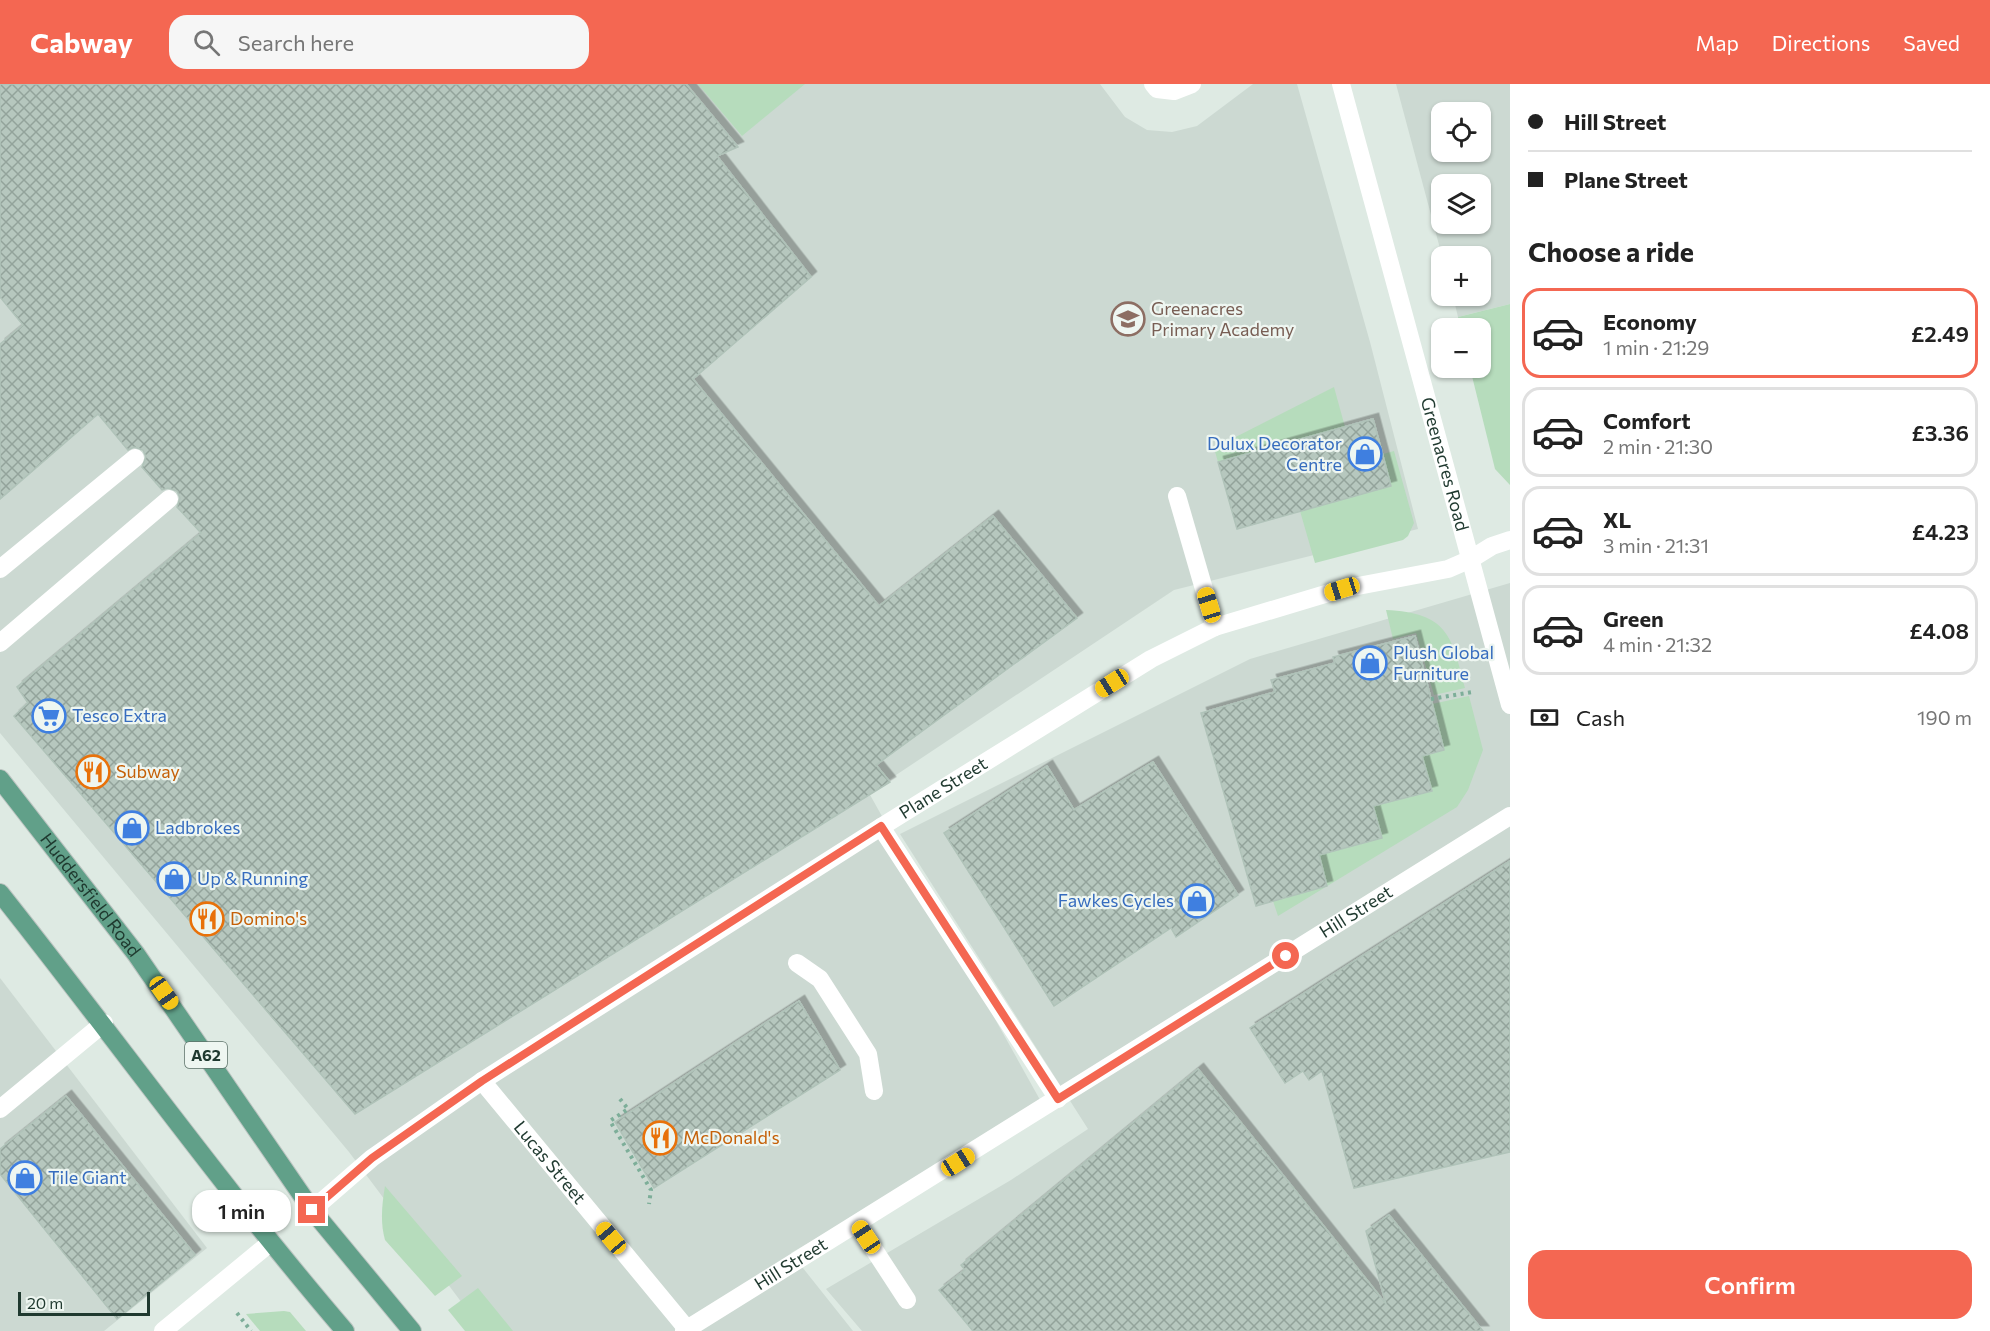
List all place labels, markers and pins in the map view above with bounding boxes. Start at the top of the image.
place label: Greenacres Primary Academy [1151,297,1294,340]
school or university icon: Greenacres Primary Academy [1110,301,1146,337]
place label: Dulux Decorator Centre [1207,432,1342,475]
shop icon: Dulux Decorator Centre [1347,436,1383,472]
place label: Plush Global Furniture [1393,641,1494,684]
shop icon: Plush Global Furniture [1352,645,1388,681]
supermarket icon: Tesco Extra [31,698,67,734]
place label: Tesco Extra [72,704,167,726]
restaurant icon: Subway [75,754,111,790]
place label: Subway [116,760,180,782]
shop icon: Ladbrokes [114,810,150,846]
place label: Ladbrokes [155,816,240,838]
shop icon: Up & Running [156,861,192,897]
place label: Up & Running [197,867,308,889]
shop icon: Fawkes Cycles [1179,883,1215,919]
place label: Fawkes Cycles [1058,889,1174,911]
restaurant icon: Domino's [189,901,225,937]
place label: Domino's [230,907,307,929]
restaurant icon: McDonald's [642,1120,678,1156]
place label: McDonald's [683,1126,780,1148]
shop icon: Tile Giant [7,1160,43,1196]
place label: Tile Giant [48,1166,127,1188]

